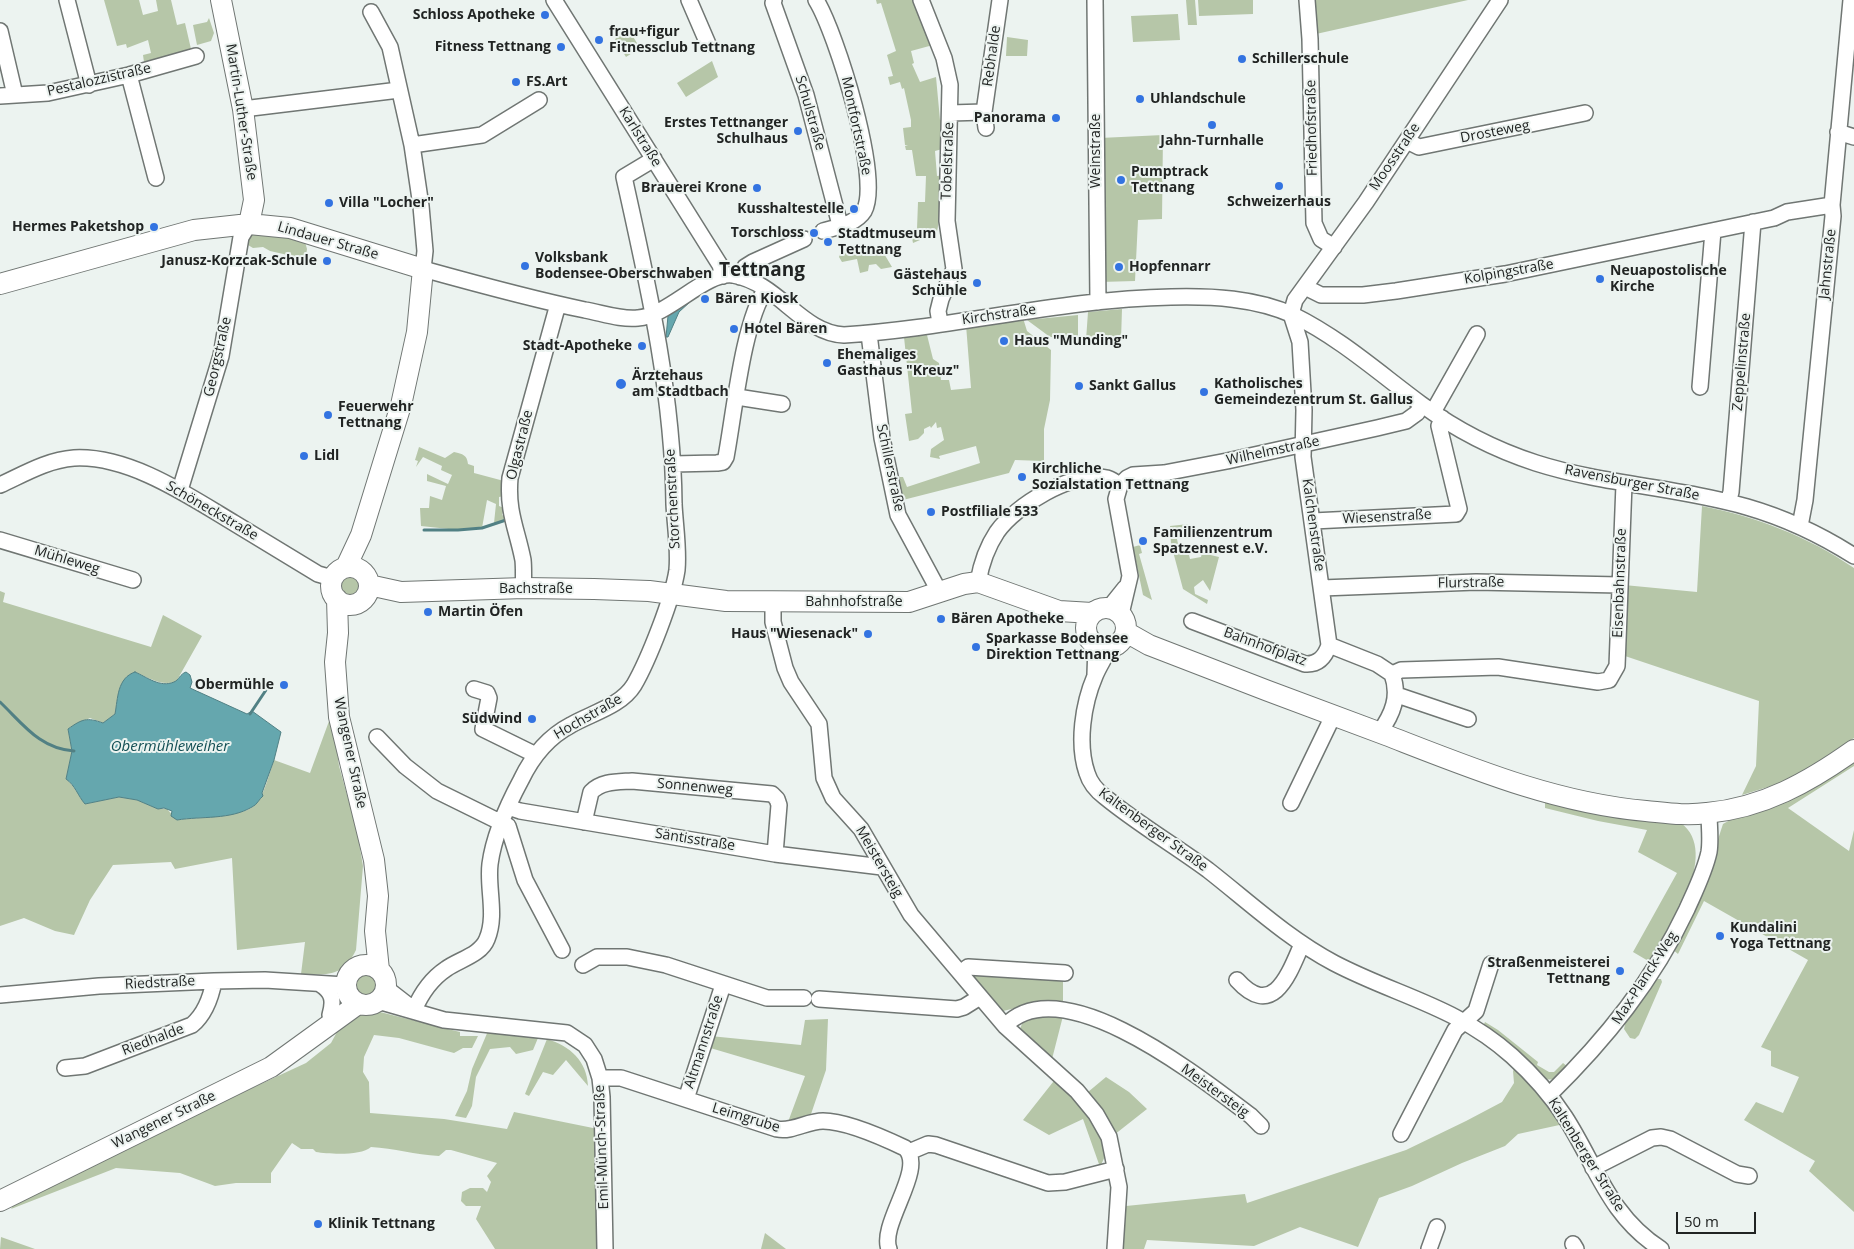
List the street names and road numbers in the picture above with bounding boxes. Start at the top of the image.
street label: Rebhalde [979,24,1005,88]
street label: Martin-Luther-Straße [222,43,260,181]
street label: Pestalozzistraße [45,60,153,100]
street label: Schulstraße [791,74,829,152]
street label: Montfortstraße [837,75,875,177]
street label: Friedhofstraße [1303,80,1321,176]
street label: Karlstraße [615,104,665,170]
street label: Weinstraße [1088,114,1104,188]
street label: Drosteweg [1459,117,1531,147]
street label: Moosstraße [1366,120,1424,194]
street label: Tobelstraße [938,122,958,200]
street label: Lindauer Straße [276,219,380,263]
street label: Jahnstraße [1816,228,1840,300]
street label: Kolpingstraße [1463,256,1555,288]
street label: Kirchstraße [961,301,1037,329]
street label: Zeppelinstraße [1729,312,1755,412]
street label: Georgstraße [201,315,235,399]
street label: Olgastraße [503,408,537,482]
street label: Schillerstraße [873,423,907,513]
street label: Wilhelmstraße [1225,433,1321,469]
street label: Storchenstraße [662,448,684,550]
street label: Ravensburger Straße [1563,462,1701,504]
street label: Schöneckstraße [163,478,261,544]
street label: Kalchenstraße [1298,478,1328,572]
street label: Wiesenstraße [1342,506,1432,528]
street label: Eisenbahnstraße [1610,528,1630,638]
street label: Mühleweg [32,542,102,578]
street label: Flurstraße [1437,574,1505,592]
street label: Bachstraße [499,581,573,597]
street label: Bahnhofstraße [805,594,903,610]
street label: Bahnhofplatz [1221,624,1309,670]
street label: Hochstraße [551,691,625,743]
street label: Wangener Straße [330,696,370,810]
street label: Sonnenweg [656,775,734,799]
street label: Kaltenberger Straße [1095,785,1211,875]
street label: Meistersteig [852,823,906,901]
street label: Säntisstraße [654,825,736,855]
street label: Max-Planck-Weg [1609,928,1681,1028]
street label: Riedstraße [124,973,196,993]
street label: Altmannstraße [681,993,727,1091]
street label: Riedhalde [120,1021,186,1059]
street label: Meistersteig [1178,1061,1252,1121]
street label: Emil-Münch-Straße [591,1084,613,1210]
street label: Wangener Straße [109,1088,219,1152]
street label: Kaltenberger Straße [1544,1095,1628,1215]
street label: Leimgrube [710,1100,782,1136]

